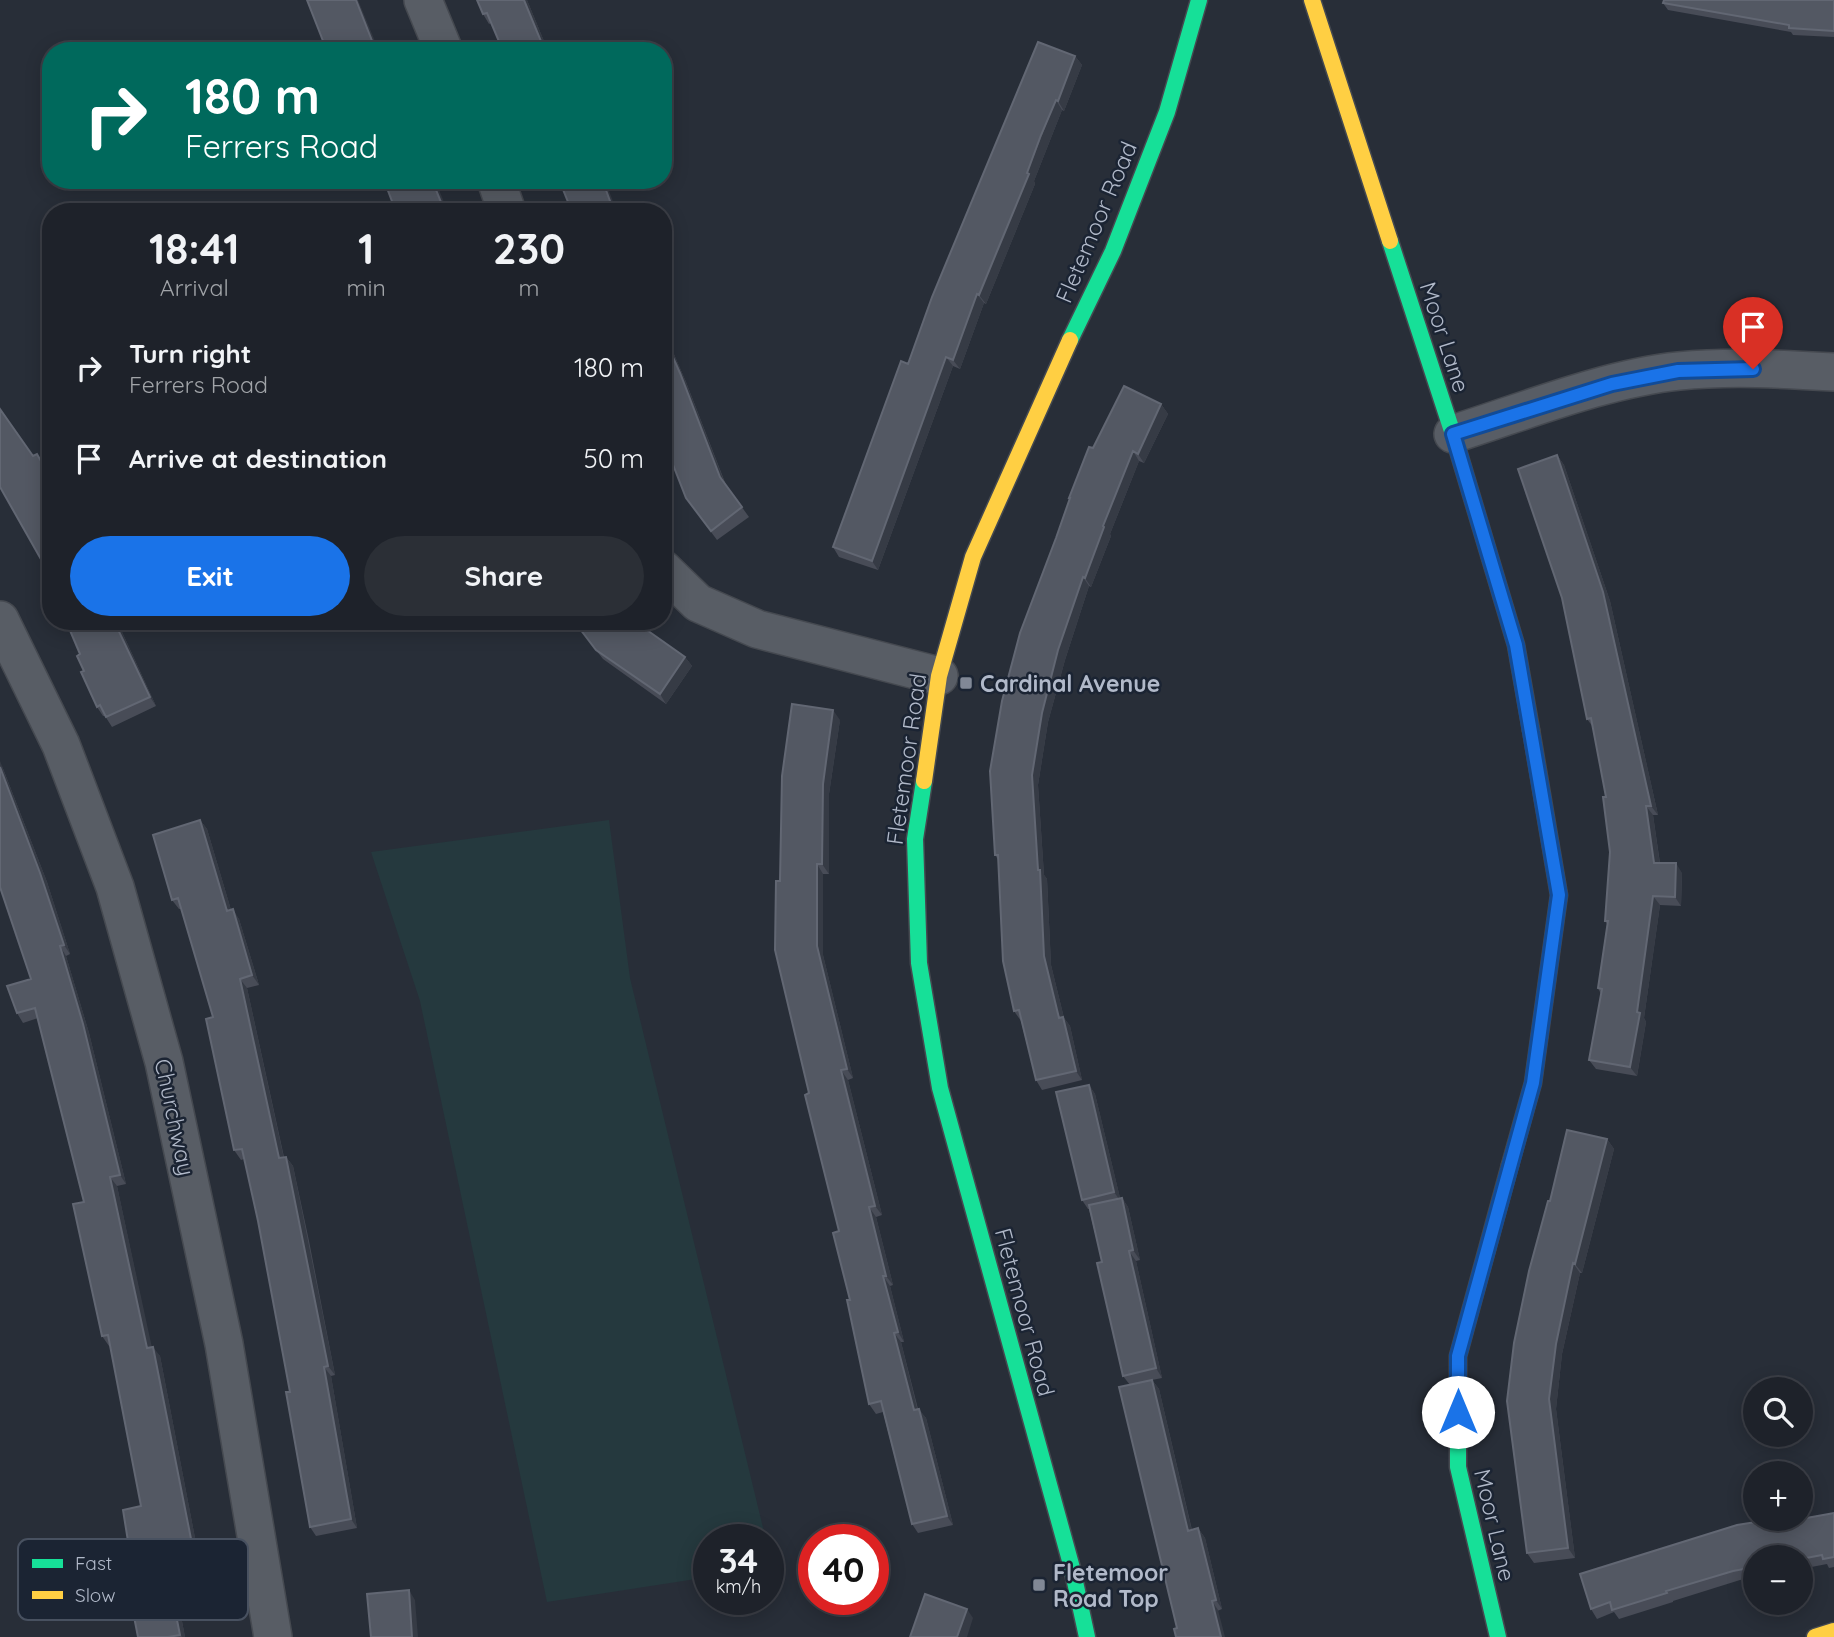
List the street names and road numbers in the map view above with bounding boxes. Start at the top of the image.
street label: Fletemoor Road [1049,137,1143,307]
street label: Moor Lane [1414,278,1476,396]
street label: Fletemoor Road [880,671,932,847]
street label: Churchway [148,1056,202,1178]
street label: Fletemoor Road [989,1225,1061,1399]
street label: Moor Lane [1468,1466,1522,1584]

